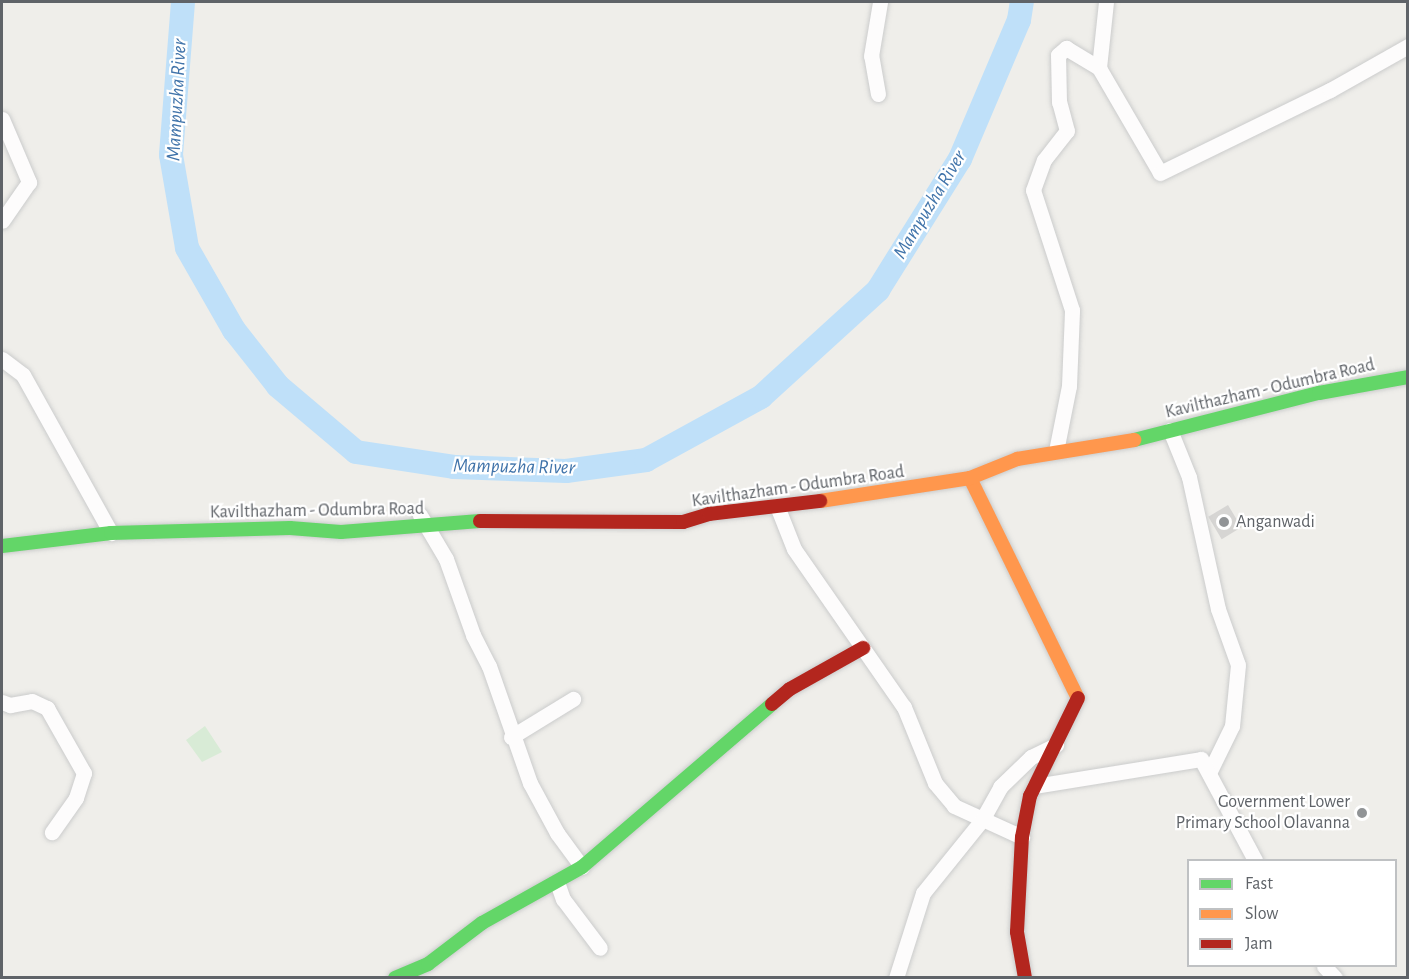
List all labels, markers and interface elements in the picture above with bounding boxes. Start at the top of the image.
water label: Mampuzha River [162,38,192,162]
water label: Mampuzha River [888,147,972,263]
street label: Kavilthazham - Odumbra Road [1163,354,1377,424]
water label: Mampuzha River [453,454,575,480]
street label: Kavilthazham - Odumbra Road [690,461,906,513]
street label: Kavilthazham - Odumbra Road [210,498,424,524]
place label: Anganwadi [1236,511,1315,533]
marker: Anganwadi [1217,515,1231,529]
place label: Government Lower Primary School Olavanna [1176,792,1350,834]
marker: Government Lower Primary School Olavanna [1355,806,1369,820]
legend [1187,859,1397,967]
text: Fast [1245,875,1273,893]
text: Slow [1245,905,1278,923]
text: Jam [1245,935,1273,953]

